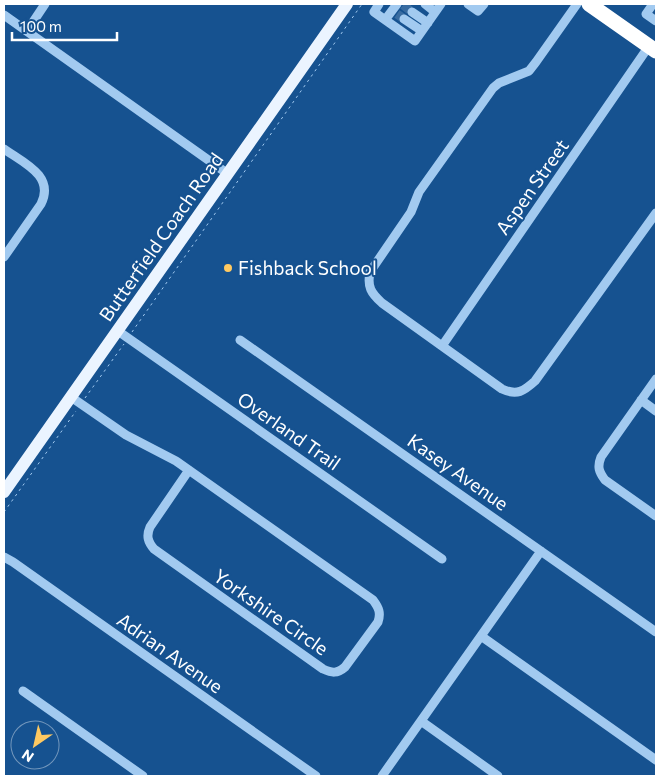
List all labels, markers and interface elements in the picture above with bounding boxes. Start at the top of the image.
scale bar [12,10,118,42]
text: 100 m [20,17,62,35]
street label: Aspen Street [490,134,573,239]
street label: Butterfield Coach Road [94,148,227,325]
place label: Fishback School [238,256,377,279]
marker: Fishback School [222,262,234,274]
street label: Overland Trail [233,387,345,475]
street label: Kasey Avenue [403,428,513,515]
street label: Yorkshire Circle [210,564,333,660]
street label: Adrian Avenue [113,608,228,698]
north arrow [10,720,60,770]
text: N [18,746,37,766]

